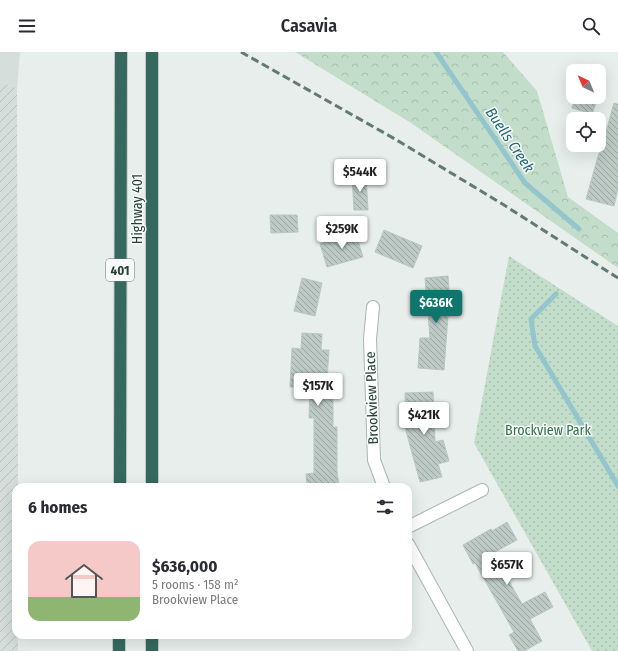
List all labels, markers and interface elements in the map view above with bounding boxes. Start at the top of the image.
icon: menu [16,15,38,37]
text: Casavia [281,15,337,37]
icon: search [580,15,602,37]
north arrow [566,64,606,104]
map controls [566,64,606,152]
water label: Buells Creek [482,104,539,176]
button: locate [566,112,606,152]
pin: $544K [332,159,388,193]
text: $544K [343,164,377,179]
street label: Highway 401 [129,174,146,244]
pin: $259K [314,216,370,250]
text: $259K [326,221,358,236]
road number: 401 [106,259,134,281]
pin: $636K [408,290,464,324]
text: $636K [419,295,453,310]
street label: Brookview Place [362,351,382,445]
pin: $157K [290,373,346,407]
text: $157K [303,378,333,393]
pin: $421K [396,402,452,436]
text: $421K [408,407,440,422]
park label: Brockview Park [505,422,591,439]
icon: filters [374,496,396,518]
text: 6 homes [28,497,87,518]
pin: $657K [479,552,535,586]
text: $636,000 [152,556,218,577]
icon: home [60,557,108,605]
text: $657K [491,557,523,572]
text: 5 rooms · 158 m² [152,577,239,592]
text: Brookview Place [152,592,238,607]

